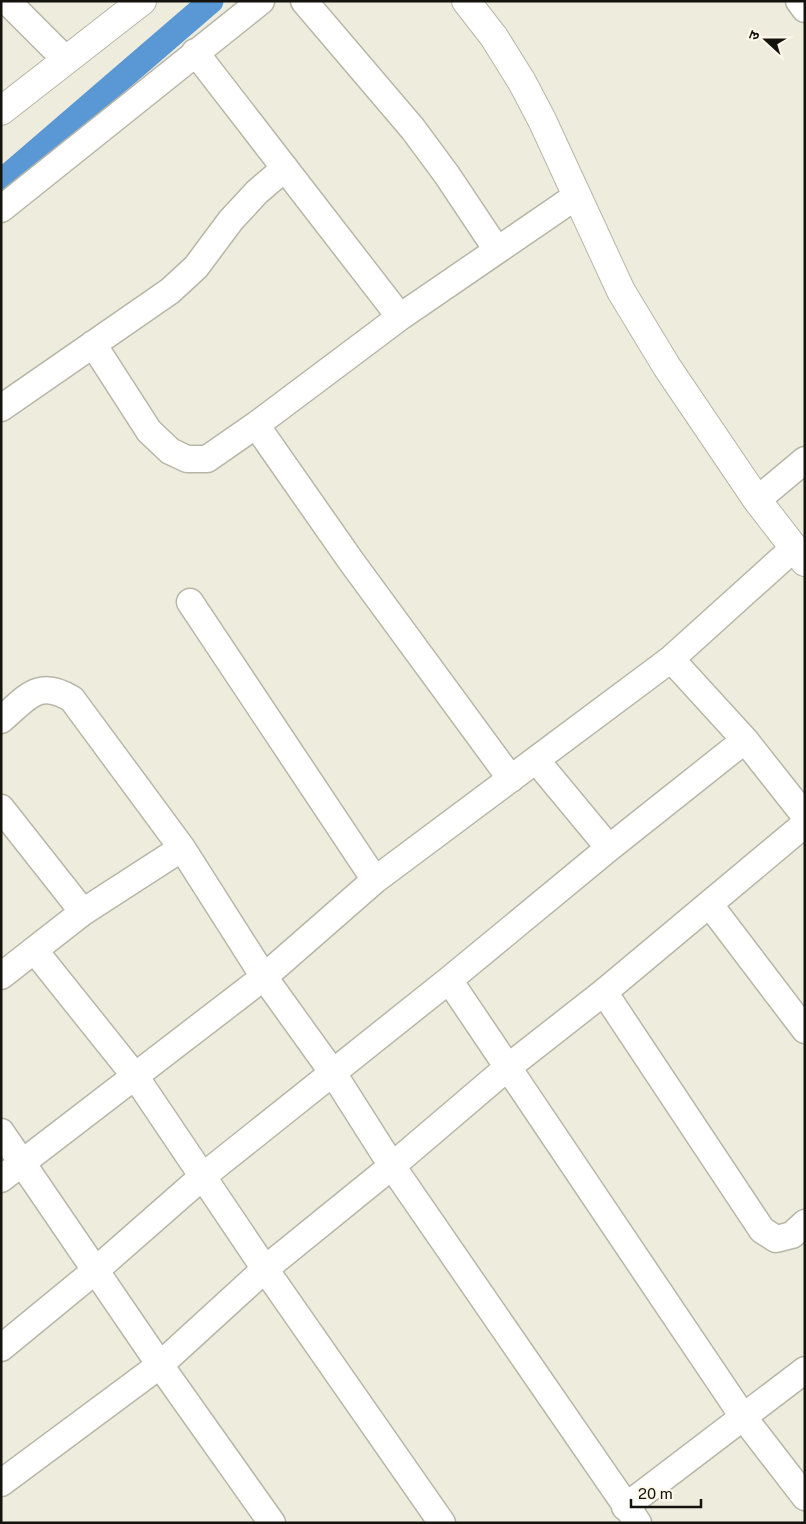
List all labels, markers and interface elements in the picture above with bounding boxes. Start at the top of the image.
north arrow [741,15,791,65]
text: उ [745,28,763,42]
scale bar [631,1476,701,1508]
text: 20 m [638,1485,673,1502]

